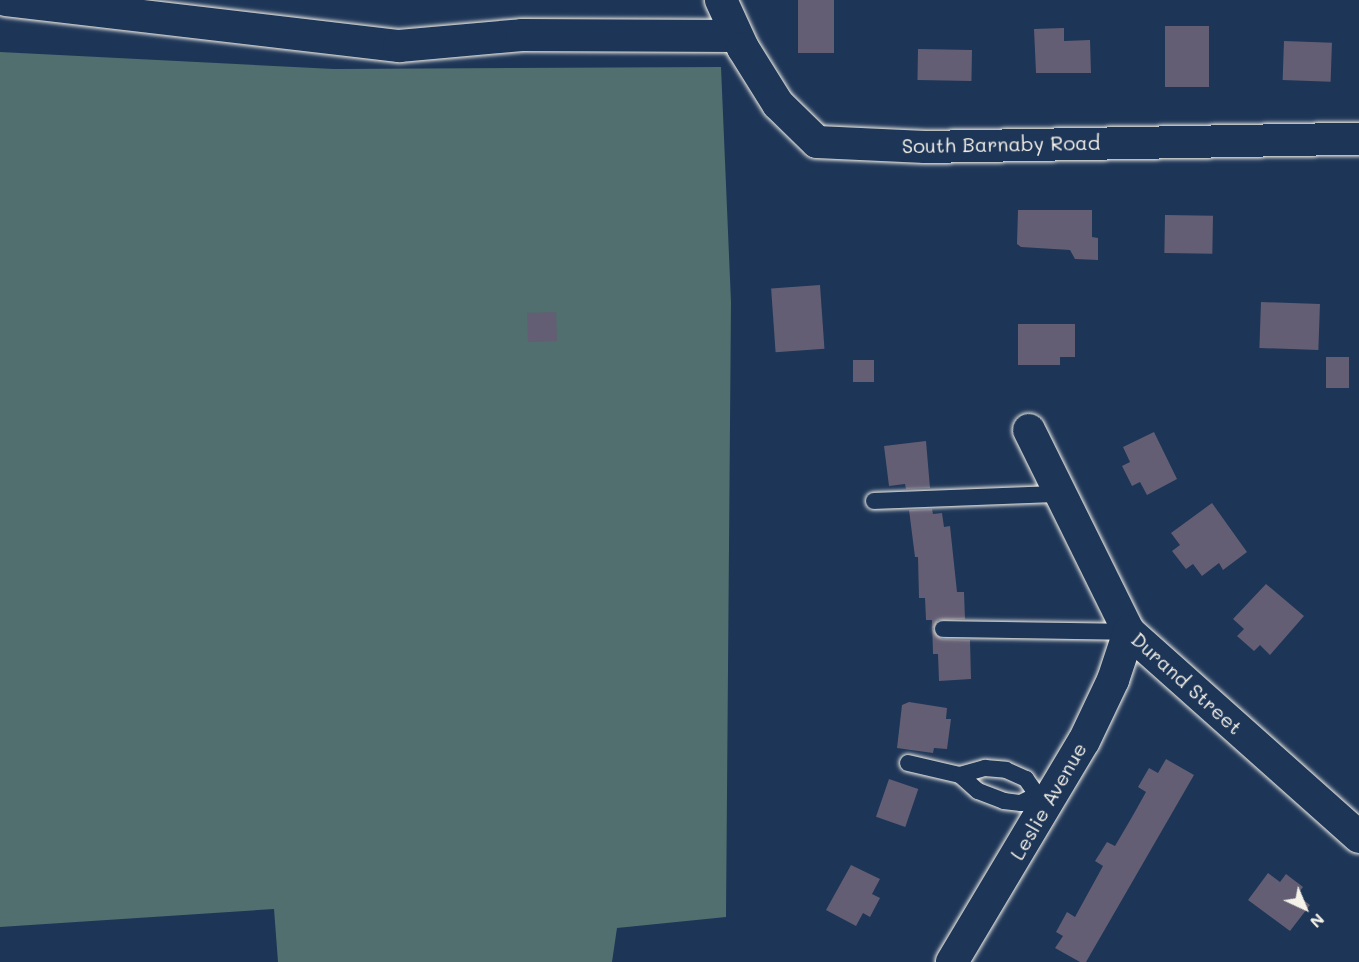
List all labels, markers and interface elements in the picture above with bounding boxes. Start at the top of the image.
street label: South Barnaby Road [902,130,1100,158]
street label: Durand Street [1127,627,1247,739]
street label: Leslie Avenue [1005,738,1091,864]
north arrow [1275,878,1335,938]
text: N [1306,910,1330,933]

